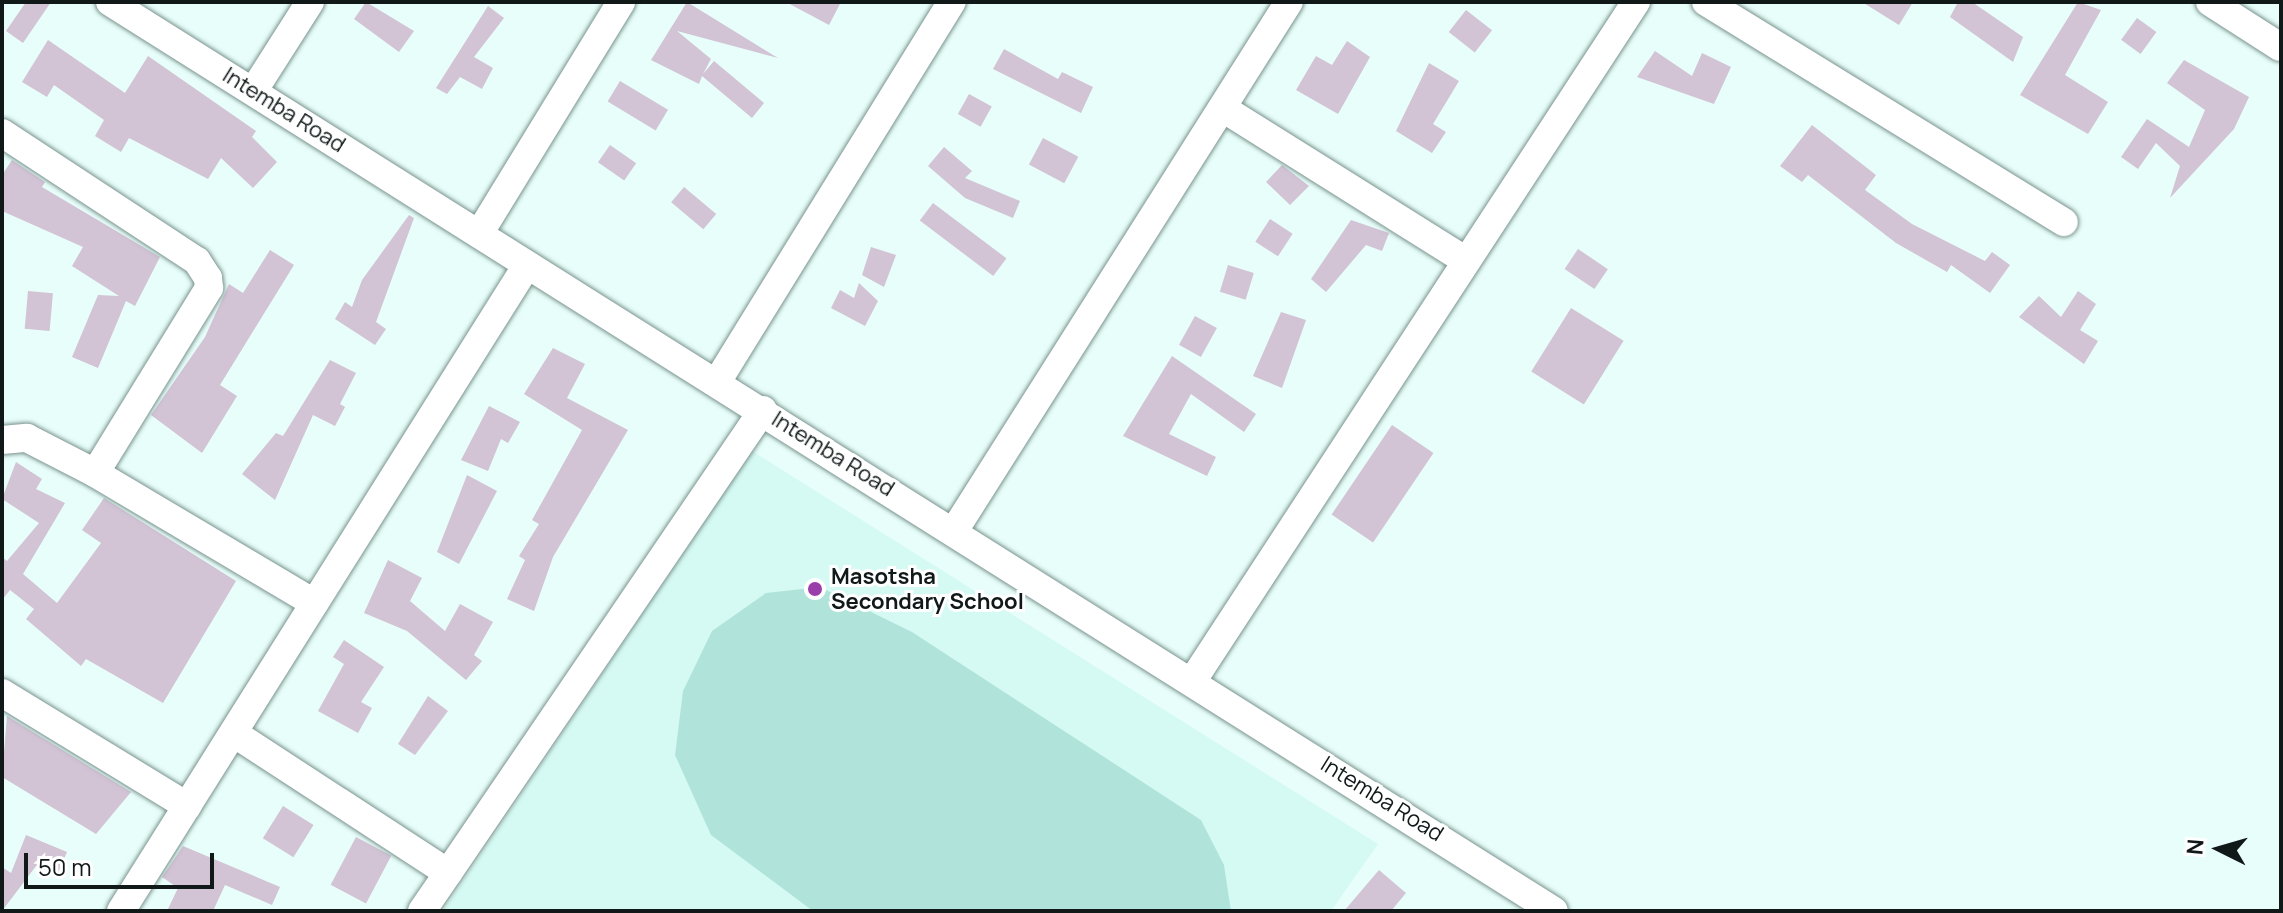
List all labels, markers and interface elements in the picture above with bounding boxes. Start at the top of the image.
street label: Intemba Road [218,62,350,158]
street label: Intemba Road [767,406,899,502]
place label: Masotsha Secondary School [831,563,1024,614]
marker: Masotsha Secondary School [806,580,824,598]
street label: Intemba Road [1316,751,1448,847]
north arrow [2179,809,2259,889]
scale bar [28,837,218,887]
text: N [2179,838,2211,856]
text: 50 m [38,850,92,883]

